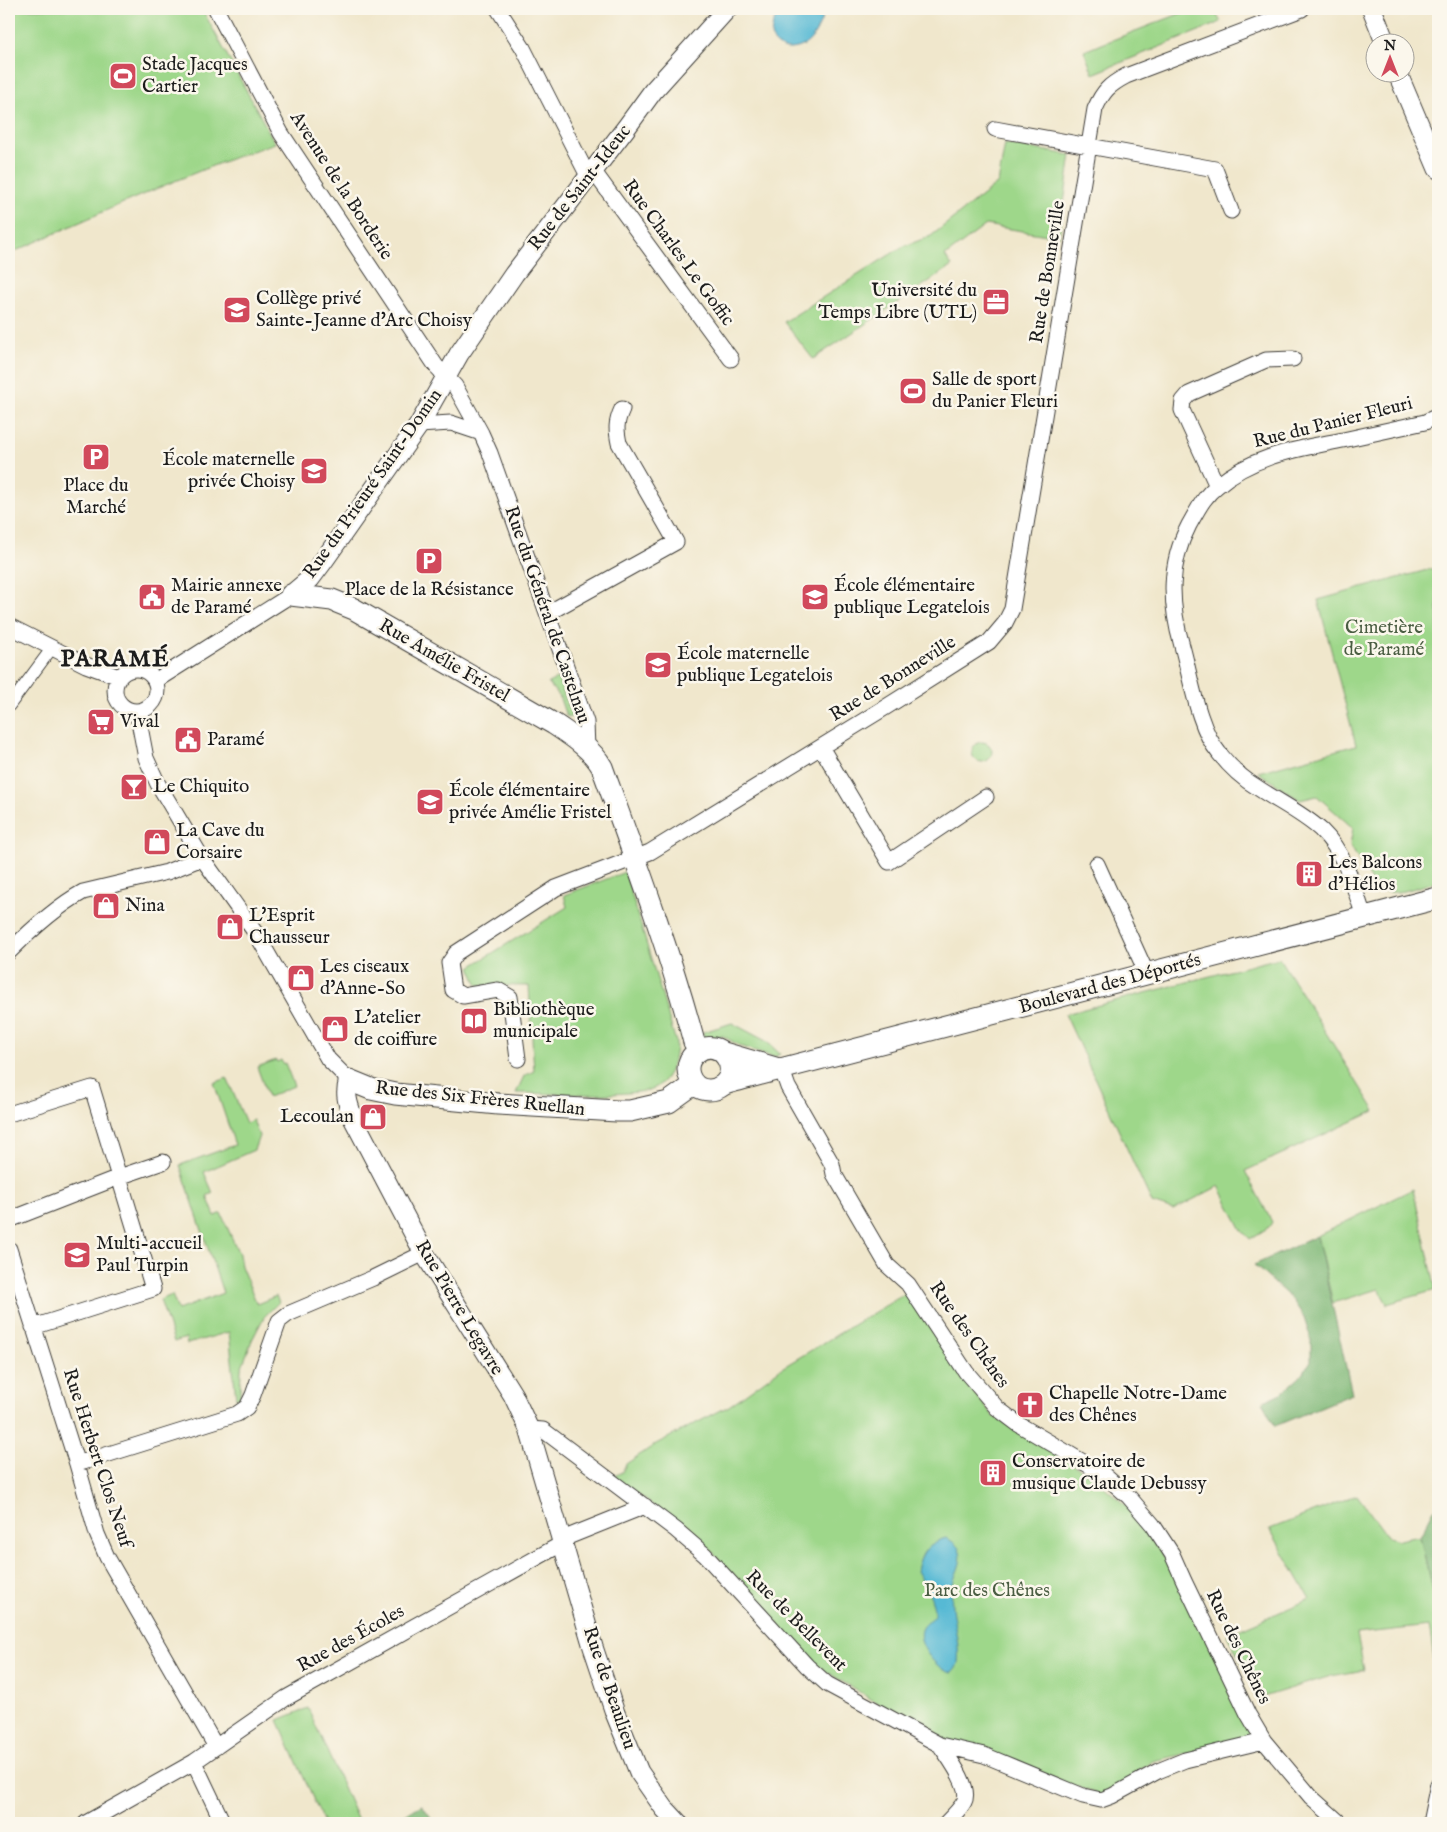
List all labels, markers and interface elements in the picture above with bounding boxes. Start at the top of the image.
north arrow [1364,32,1414,82]
text: N [1383,37,1396,55]
place label: Stade Jacques Cartier [142,53,248,99]
sports icon: Stade Jacques Cartier [108,61,138,91]
street label: Avenue de la Borderie [284,106,398,265]
street label: Rue de Saint-Ideuc [523,120,637,256]
street label: Rue Charles Le Goffic [617,175,739,331]
street label: Rue de Bonneville [1025,199,1071,345]
place label: Université du Temps Libre (UTL) [818,279,977,325]
place label: Collège privé Sainte-Jeanne d'Arc Choisy [256,287,473,333]
office icon: Université du Temps Libre (UTL) [981,287,1011,317]
school or university icon: Collège privé Sainte-Jeanne d'Arc Choisy [222,295,252,325]
place label: Salle de sport du Panier Fleuri [932,368,1058,414]
sports icon: Salle de sport du Panier Fleuri [898,376,928,406]
street label: Rue du Prieuré Saint-Domin [298,384,448,584]
street label: Rue du Panier Fleuri [1251,392,1415,454]
parking icon: Place du Marché [81,442,111,472]
place label: École maternelle privée Choisy [163,447,296,494]
school or university icon: École maternelle privée Choisy [299,456,329,486]
place label: Place du Marché [63,474,129,520]
street label: Rue du Général de Castelnau [498,503,596,727]
parking icon: Place de la Résistance [414,546,444,576]
place label: École élémentaire publique Legatelois [834,573,990,620]
place label: Mairie annexe de Paramé [171,574,282,620]
place label: Place de la Résistance [344,578,514,602]
public building icon: Mairie annexe de Paramé [137,582,167,612]
school or university icon: École élémentaire publique Legatelois [800,582,830,612]
street label: Rue Amélie Fristel [374,614,514,709]
park label: Cimetière de Paramé [1344,616,1425,662]
street label: Rue de Bonneville [825,630,961,727]
place label: École maternelle publique Legatelois [677,641,833,688]
district label: PARAMÉ [60,644,170,675]
school or university icon: École maternelle publique Legatelois [643,650,673,680]
supermarket icon: Vival [86,707,116,737]
place label: Vival [119,710,160,734]
public building icon: Paramé [173,725,203,755]
place label: Paramé [207,728,265,752]
bar icon: Le Chiquito [119,772,149,802]
place label: Le Chiquito [153,775,249,799]
place label: École élémentaire privée Amélie Fristel [449,778,612,825]
school or university icon: École élémentaire privée Amélie Fristel [415,787,445,817]
place label: La Cave du Corsaire [176,819,265,865]
shop icon: La Cave du Corsaire [142,827,172,857]
place label: Les Balcons d’Hélios [1328,851,1422,897]
building icon: Les Balcons d’Hélios [1294,859,1324,889]
shop icon: Nina [91,891,121,921]
place label: Nina [125,894,165,918]
place label: L'Esprit Chausseur [249,904,330,950]
shop icon: L'Esprit Chausseur [215,912,245,942]
street label: Boulevard des Déportés [1016,948,1204,1020]
place label: Les ciseaux d'Anne-So [320,955,409,1001]
shop icon: Les ciseaux d'Anne-So [286,963,316,993]
place label: Bibliothèque municipale [493,998,595,1044]
place label: L'atelier de coiffure [354,1006,438,1052]
library icon: Bibliothèque municipale [459,1006,489,1036]
shop icon: L'atelier de coiffure [320,1014,350,1044]
street label: Rue des Six Frères Ruellan [374,1076,586,1122]
shop icon: Lecoulan [358,1102,388,1132]
place label: Lecoulan [280,1105,354,1129]
place label: Multi-accueil Paul Turpin [96,1232,203,1278]
street label: Rue Pierre Legavre [409,1236,509,1380]
school or university icon: Multi-accueil Paul Turpin [62,1240,92,1270]
street label: Rue des Chênes [923,1277,1015,1393]
street label: Rue Herbert Clos Neuf [57,1366,138,1553]
place label: Chapelle Notre-Dame des Chênes [1049,1382,1227,1428]
church icon: Chapelle Notre-Dame des Chênes [1015,1390,1045,1420]
place label: Conservatoire de musique Claude Debussy [1012,1450,1207,1496]
building icon: Conservatoire de musique Claude Debussy [978,1458,1008,1488]
street label: Rue de Bellevent [740,1565,852,1677]
park label: Parc des Chênes [924,1579,1050,1603]
street label: Rue des Chênes [1200,1586,1276,1708]
street label: Rue des Écoles [293,1599,409,1678]
street label: Rue de Beaulieu [577,1623,641,1753]

